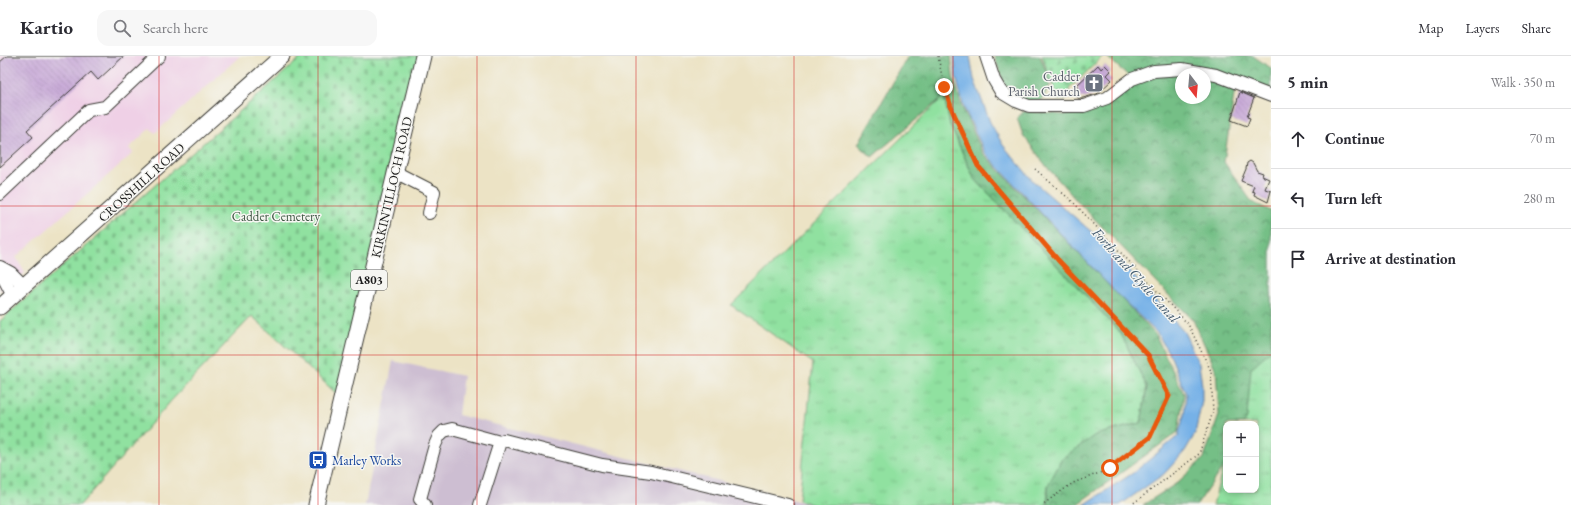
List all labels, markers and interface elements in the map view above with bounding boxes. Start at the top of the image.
search box [97,10,377,46]
text: Kartio [20,15,73,40]
icon: search [111,17,133,39]
text: Search here [143,18,208,37]
text: Map [1418,19,1443,37]
text: Layers [1465,19,1500,37]
text: Share [1522,19,1551,37]
place label: Cadder Parish Church [1008,68,1081,100]
north arrow [1175,68,1211,104]
text: 5 min [1287,71,1328,93]
church icon: Cadder Parish Church [1083,72,1105,94]
text: Walk · 350 m [1491,74,1555,91]
route end [935,78,953,96]
street label: KIRKINTILLOCH ROAD [367,115,416,259]
icon: ahead [1287,128,1309,150]
text: Continue [1325,129,1385,148]
text: 70 m [1530,130,1555,147]
street label: CROSSHILL ROAD [94,139,188,226]
icon: left [1287,188,1309,210]
text: Turn left [1325,189,1382,208]
text: 280 m [1524,190,1555,207]
park label: Cadder Cemetery [232,208,320,225]
water label: Forth and Clyde Canal [1088,223,1184,327]
icon: arrive [1287,248,1309,270]
text: Arrive at destination [1325,249,1456,268]
road number: A803 [351,270,387,290]
map controls [1223,421,1259,493]
button: + [1223,421,1259,457]
bus stop icon: Marley Works [307,449,329,471]
place label: Marley Works [332,452,401,469]
button: − [1223,457,1259,493]
route start [1101,459,1119,477]

